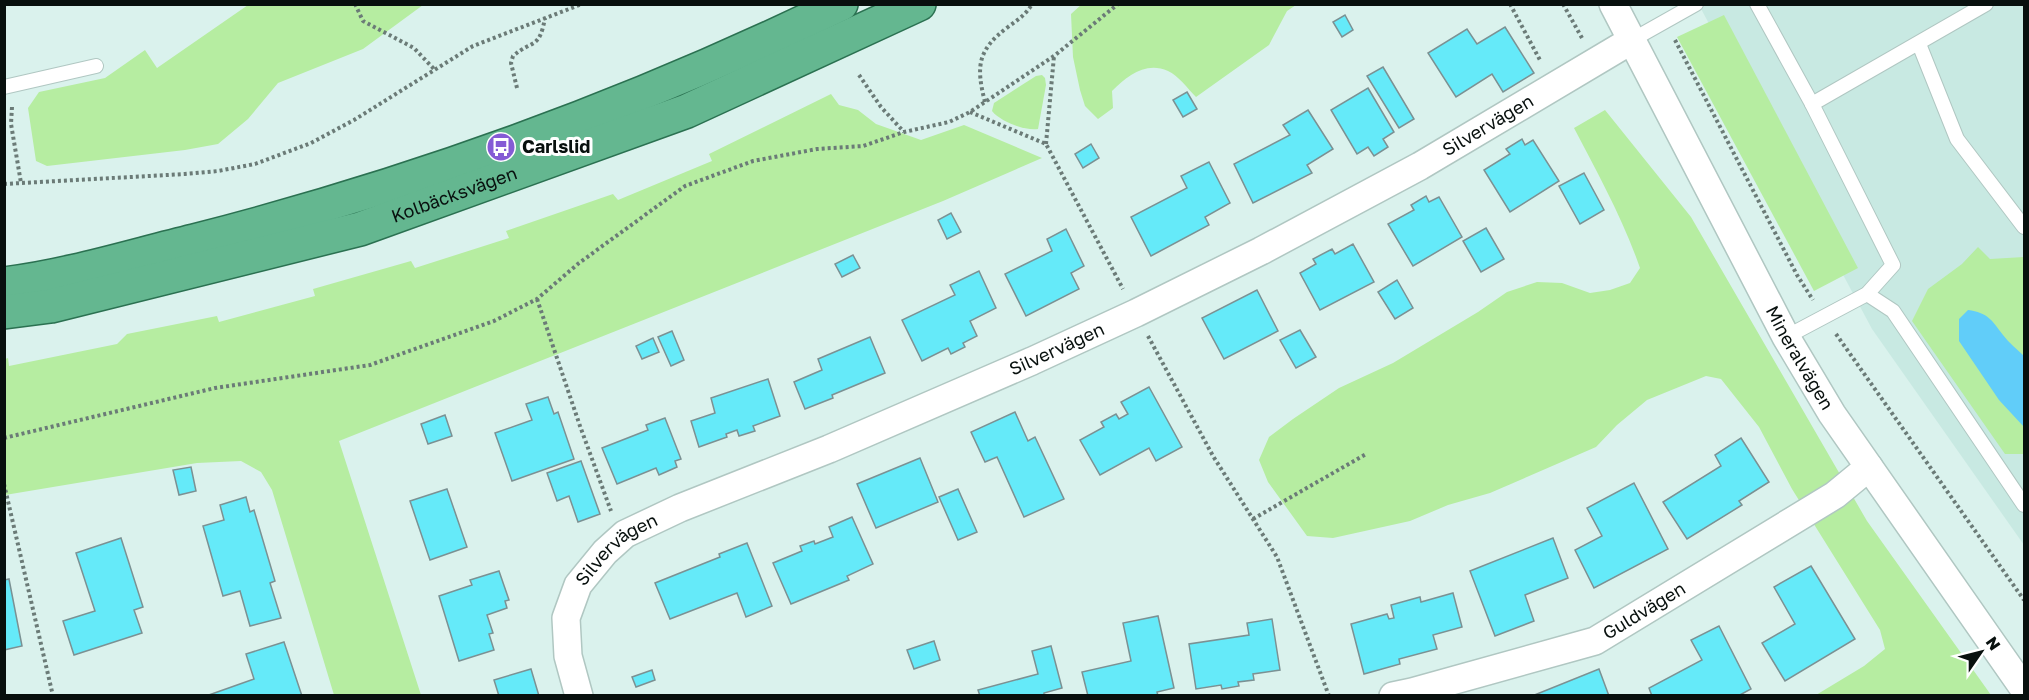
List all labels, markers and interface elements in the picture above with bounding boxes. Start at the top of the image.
street label: Silvervägen [1438,89,1537,160]
bus stop icon: Carlslid [485,131,517,163]
place label: Carlslid [522,135,590,157]
street label: Kolbäcksvägen [388,161,520,227]
street label: Mineralvägen [1762,302,1839,413]
street label: Silvervägen [1006,317,1107,380]
street label: Silvervägen [570,508,661,590]
street label: Guldvägen [1598,577,1689,644]
north arrow [1951,622,2011,682]
text: N [1982,633,2005,654]

